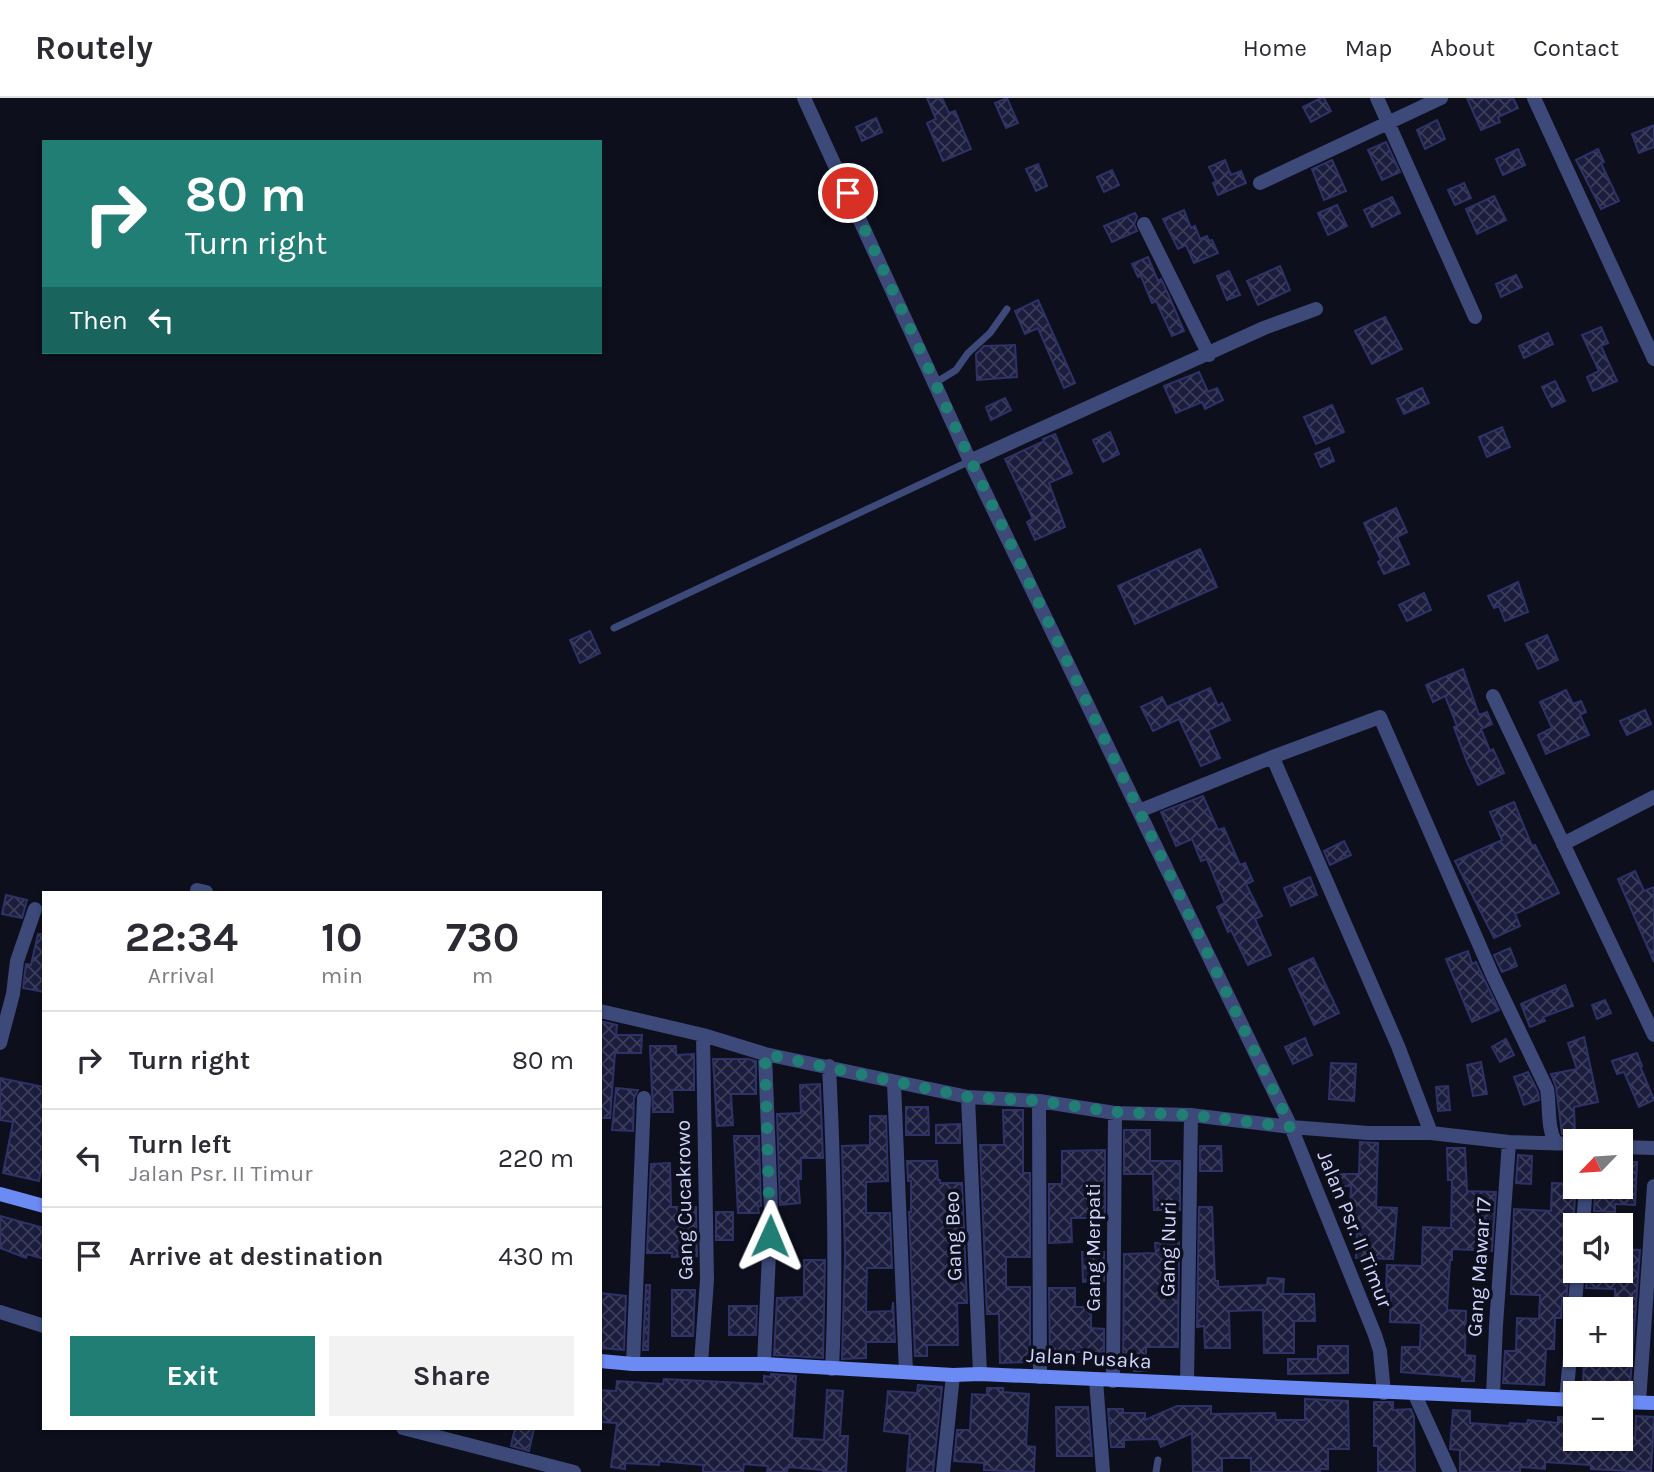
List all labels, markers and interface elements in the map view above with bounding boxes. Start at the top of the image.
text: Routely [35,29,153,67]
text: Home [1243,34,1307,62]
text: Map [1345,34,1392,62]
text: About [1430,34,1495,62]
text: Contact [1533,34,1619,62]
pin [818,163,878,223]
text: 80 m [185,166,307,223]
icon: right [70,168,161,259]
icon: arrive [829,174,867,212]
text: Turn right [185,225,327,262]
icon: left [142,301,180,339]
text: Then [70,305,128,336]
text: 22:34 [125,912,238,962]
text: 10 [321,912,363,962]
text: 730 [446,912,519,962]
text: Arrival [148,962,215,989]
text: min [321,962,363,989]
text: m [472,962,493,989]
icon: right [70,1041,108,1079]
text: Turn right [129,1045,250,1076]
text: 80 m [512,1045,574,1076]
street label: Gang Cucakrowo [671,1120,697,1280]
text: Turn left [129,1129,231,1160]
north arrow [1563,1129,1633,1199]
map controls [1563,1129,1633,1451]
icon: left [70,1139,108,1177]
text: 220 m [498,1143,574,1174]
street label: Jalan Psr. II Timur [1312,1147,1398,1312]
text: Jalan Psr. II Timur [129,1160,313,1187]
street label: Gang Merpati [1081,1183,1105,1311]
street label: Gang Beo [939,1191,967,1281]
street label: Gang Mawar 17 [1462,1196,1496,1338]
position arrow [733,1199,807,1273]
street label: Gang Nuri [1155,1201,1181,1297]
button: sound [1563,1213,1633,1283]
icon: arrive [70,1237,108,1275]
text: Arrive at destination [129,1241,383,1272]
text: 430 m [498,1241,574,1272]
button: + [1563,1297,1633,1367]
button: Exit [70,1336,315,1416]
button: Share [329,1336,574,1416]
street label: Jalan Pusaka [1026,1343,1152,1373]
button: − [1563,1381,1633,1451]

